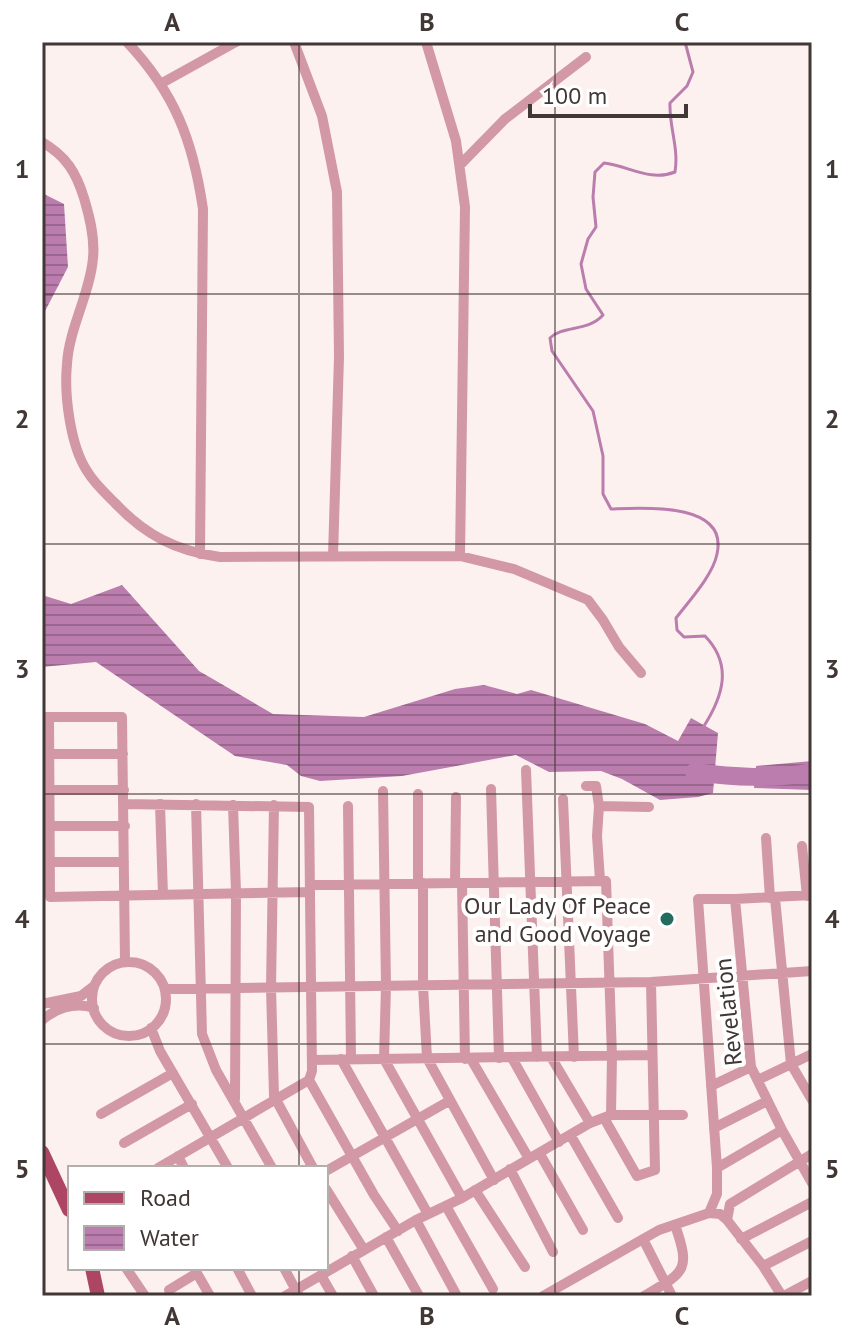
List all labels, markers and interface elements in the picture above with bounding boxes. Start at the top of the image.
text: A [164,5,180,38]
text: B [419,5,435,38]
text: C [675,5,689,38]
scale bar [530,68,686,118]
text: 100 m [542,80,607,111]
text: 1 [15,152,29,185]
text: 1 [825,152,839,185]
text: 2 [15,402,29,435]
text: 2 [825,402,839,435]
text: 3 [15,652,29,685]
text: 3 [825,652,839,685]
place label: Our Lady Of Peace and Good Voyage [464,890,651,949]
text: 4 [15,902,30,935]
text: 4 [825,902,840,935]
marker: Our Lady Of Peace and Good Voyage [658,910,676,928]
street label: Revelation [707,957,749,1067]
text: 5 [15,1152,29,1185]
text: 5 [825,1152,839,1185]
legend [68,1166,328,1270]
text: Road [140,1182,191,1213]
text: Water [140,1222,199,1253]
text: A [164,1299,180,1332]
text: B [419,1299,435,1332]
text: C [675,1299,689,1332]

